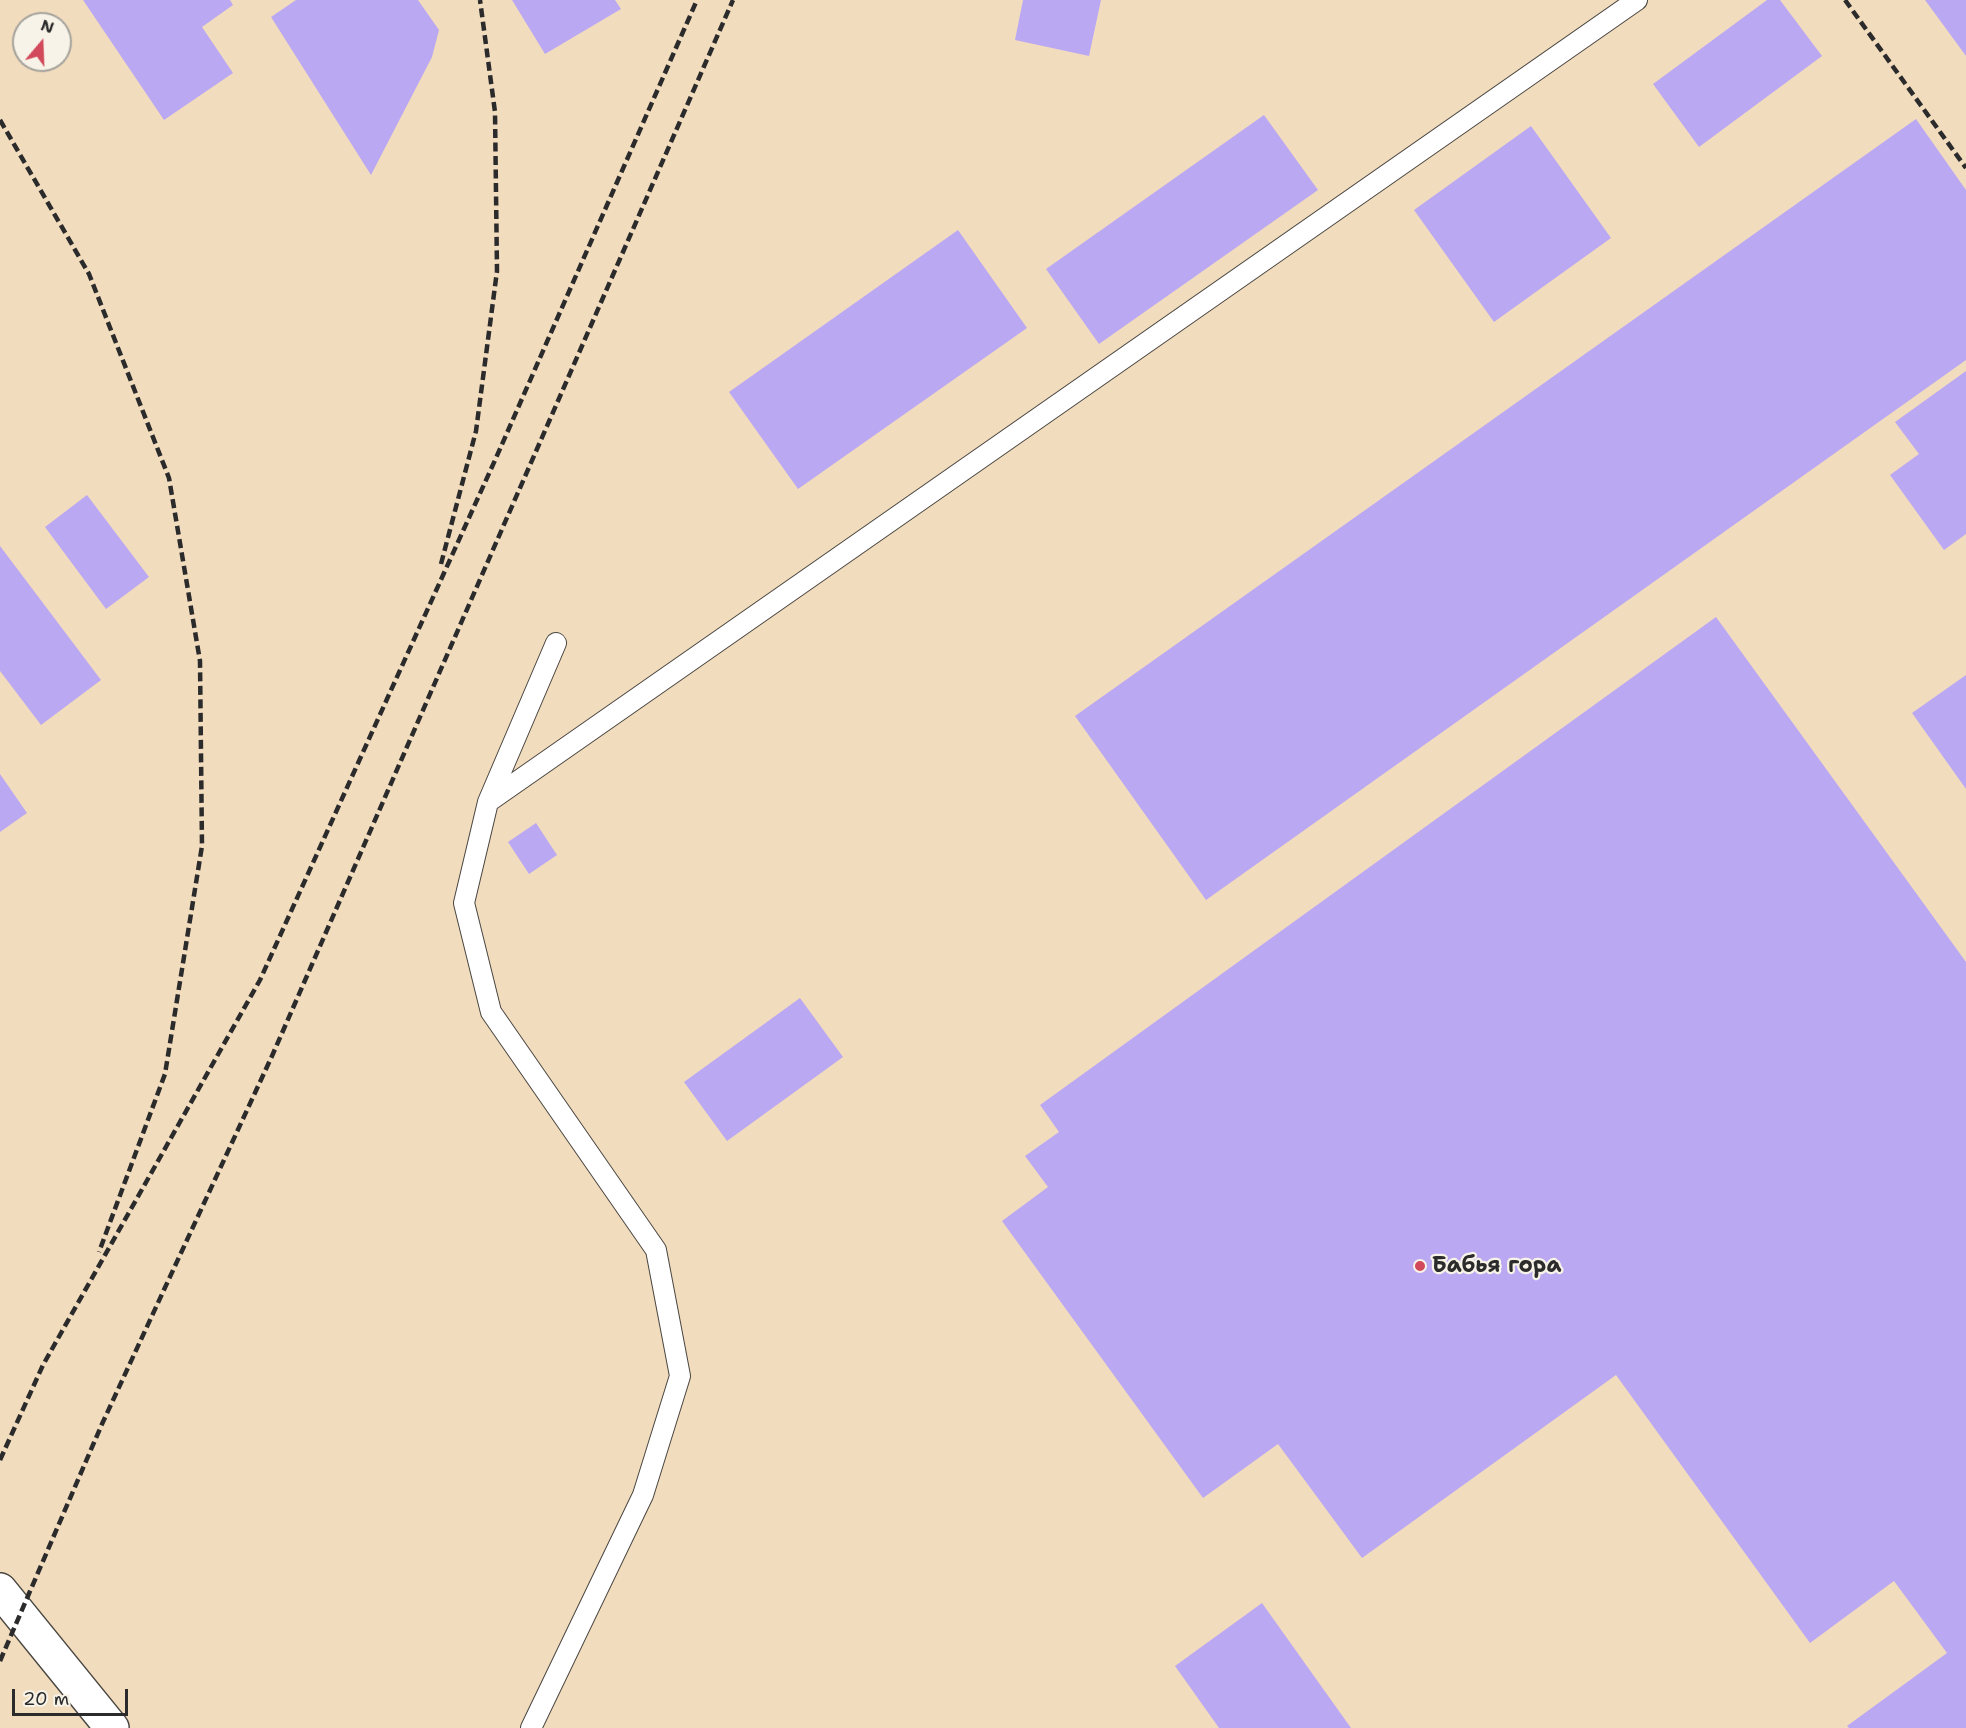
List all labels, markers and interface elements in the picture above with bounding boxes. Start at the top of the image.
north arrow [12,12,72,72]
text: N [38,14,57,38]
place label: Бабья гора [1432,1253,1562,1279]
marker: Бабья гора [1413,1259,1427,1273]
scale bar [15,1677,130,1715]
text: 20 m [23,1687,69,1711]

